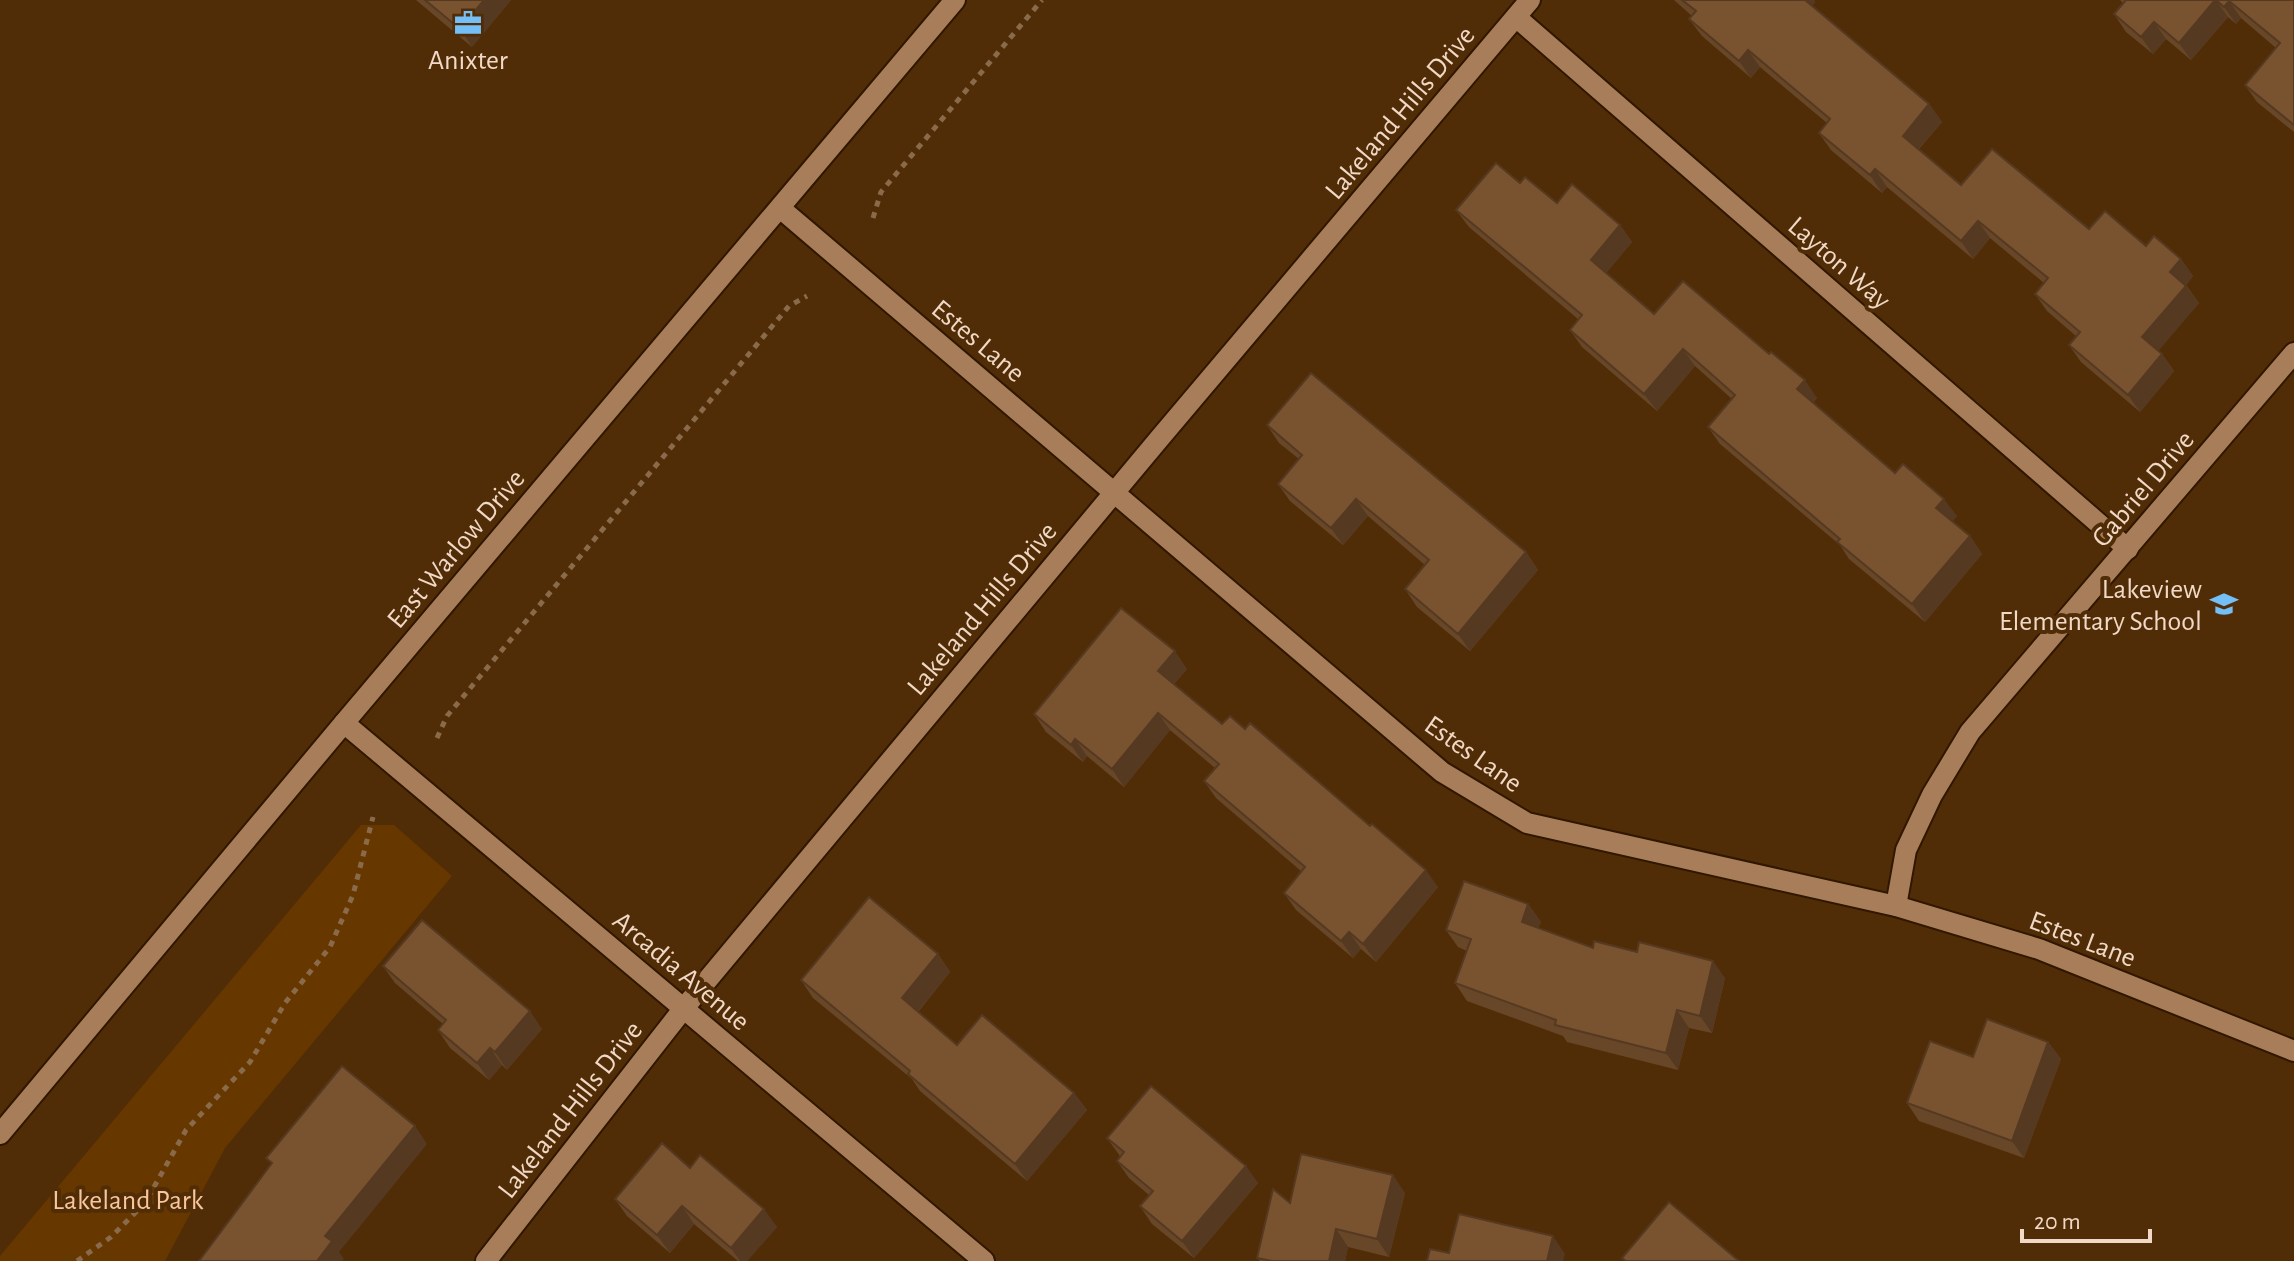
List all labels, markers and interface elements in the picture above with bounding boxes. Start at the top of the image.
office icon: Anixter [453,8,483,38]
street label: Lakeland Hills Drive [1320,22,1481,205]
place label: Anixter [428,47,508,75]
street label: Layton Way [1782,212,1895,315]
street label: Estes Lane [926,295,1030,388]
street label: Gabriel Drive [2087,426,2200,553]
street label: East Warlow Drive [382,465,531,634]
street label: Lakeland Hills Drive [902,518,1063,701]
place label: Lakeview Elementary School [1999,576,2202,636]
school or university icon: Lakeview Elementary School [2209,589,2239,619]
street label: Estes Lane [1419,711,1527,798]
street label: Arcadia Avenue [607,907,754,1037]
street label: Estes Lane [2025,907,2140,973]
street label: Lakeland Hills Drive [493,1017,648,1204]
park label: Lakeland Park [52,1187,204,1215]
scale bar [2022,1193,2150,1243]
text: 20 m [2034,1210,2081,1234]

